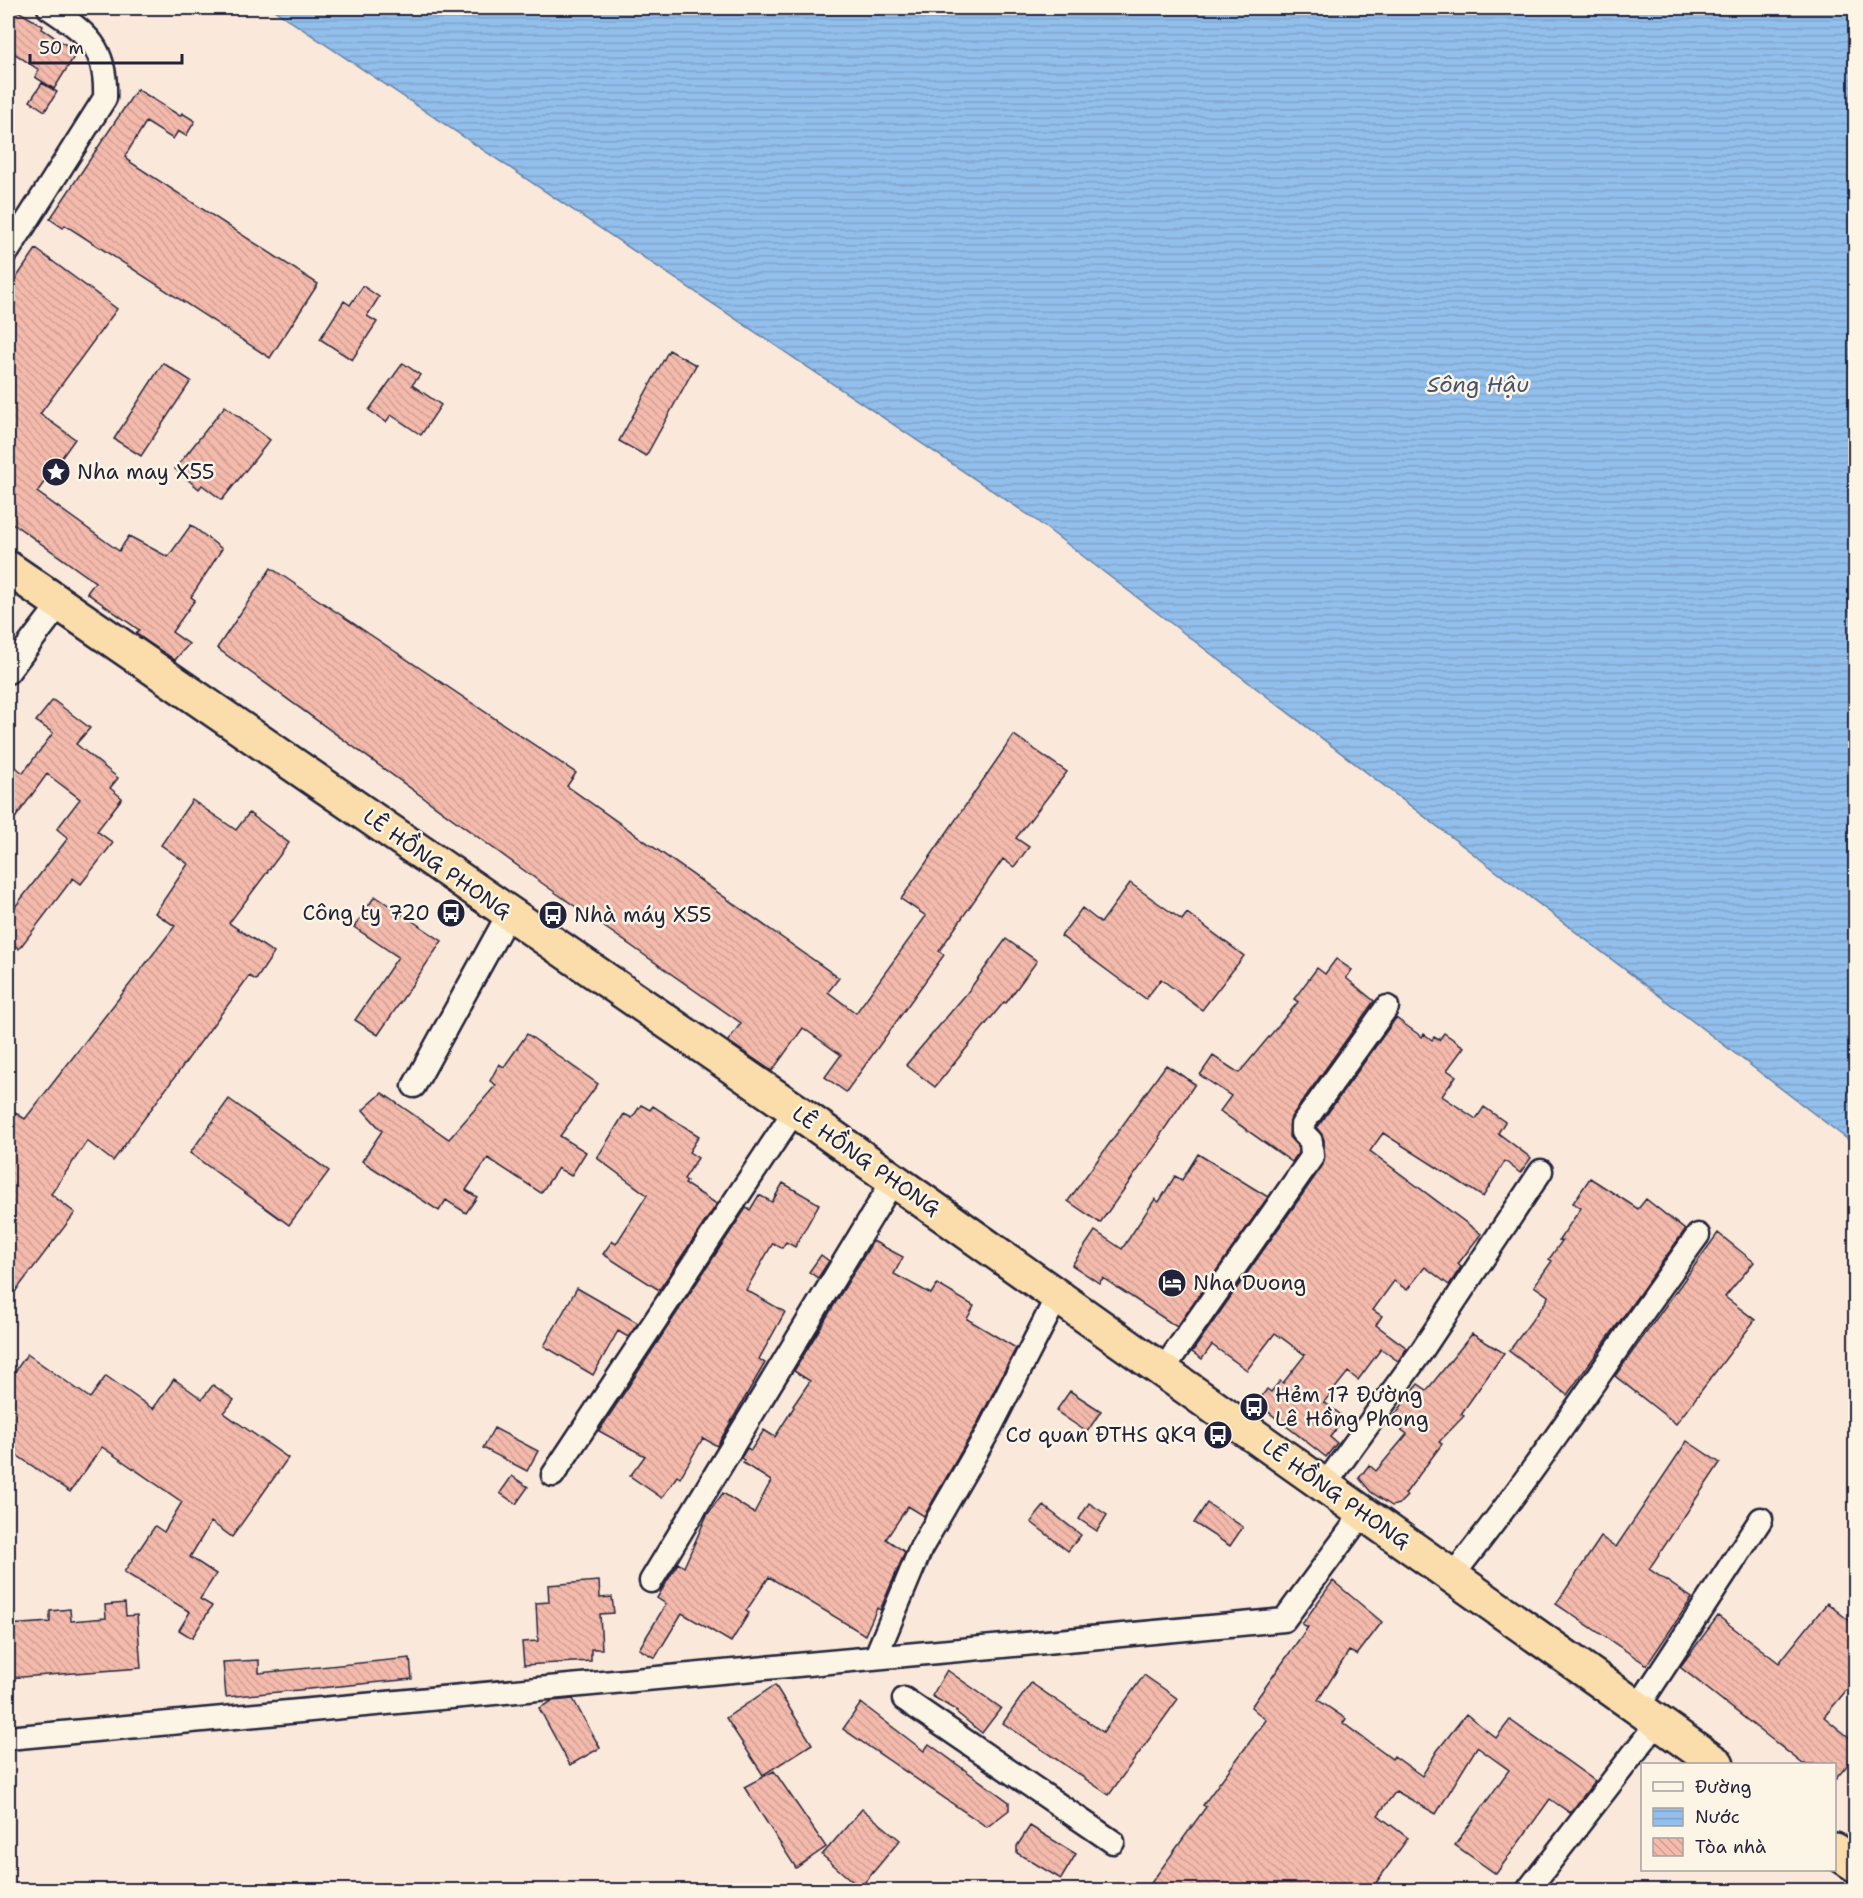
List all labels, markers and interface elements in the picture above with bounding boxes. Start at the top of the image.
scale bar [30,27,182,65]
text: 50 m [39,36,84,60]
water label: Sông Hậu [1427,370,1529,399]
place icon: Nha may X55 [40,456,72,488]
place label: Nha may X55 [77,458,215,486]
street label: LÊ HỒNG PHONG [358,800,518,926]
bus stop icon: Công ty 720 [435,897,467,929]
place label: Công ty 720 [303,899,430,927]
bus stop icon: Nhà máy X55 [537,899,569,931]
place label: Nhà máy X55 [574,901,712,929]
street label: LÊ HỒNG PHONG [787,1097,947,1223]
hotel icon: Nha Duong [1156,1267,1188,1299]
place label: Nha Duong [1193,1269,1306,1297]
place label: Hẻm 17 Đường Lê Hồng Phong [1275,1381,1429,1433]
bus stop icon: Hẻm 17 Đường Lê Hồng Phong [1238,1391,1270,1423]
bus stop icon: Cơ quan ĐTHS QK9 [1202,1419,1234,1451]
place label: Cơ quan ĐTHS QK9 [1006,1421,1197,1449]
street label: LÊ HỒNG PHONG [1257,1430,1417,1556]
legend [1641,1763,1836,1871]
text: Đường [1695,1775,1752,1799]
text: Nước [1695,1805,1740,1829]
text: Tòa nhà [1695,1835,1766,1859]

